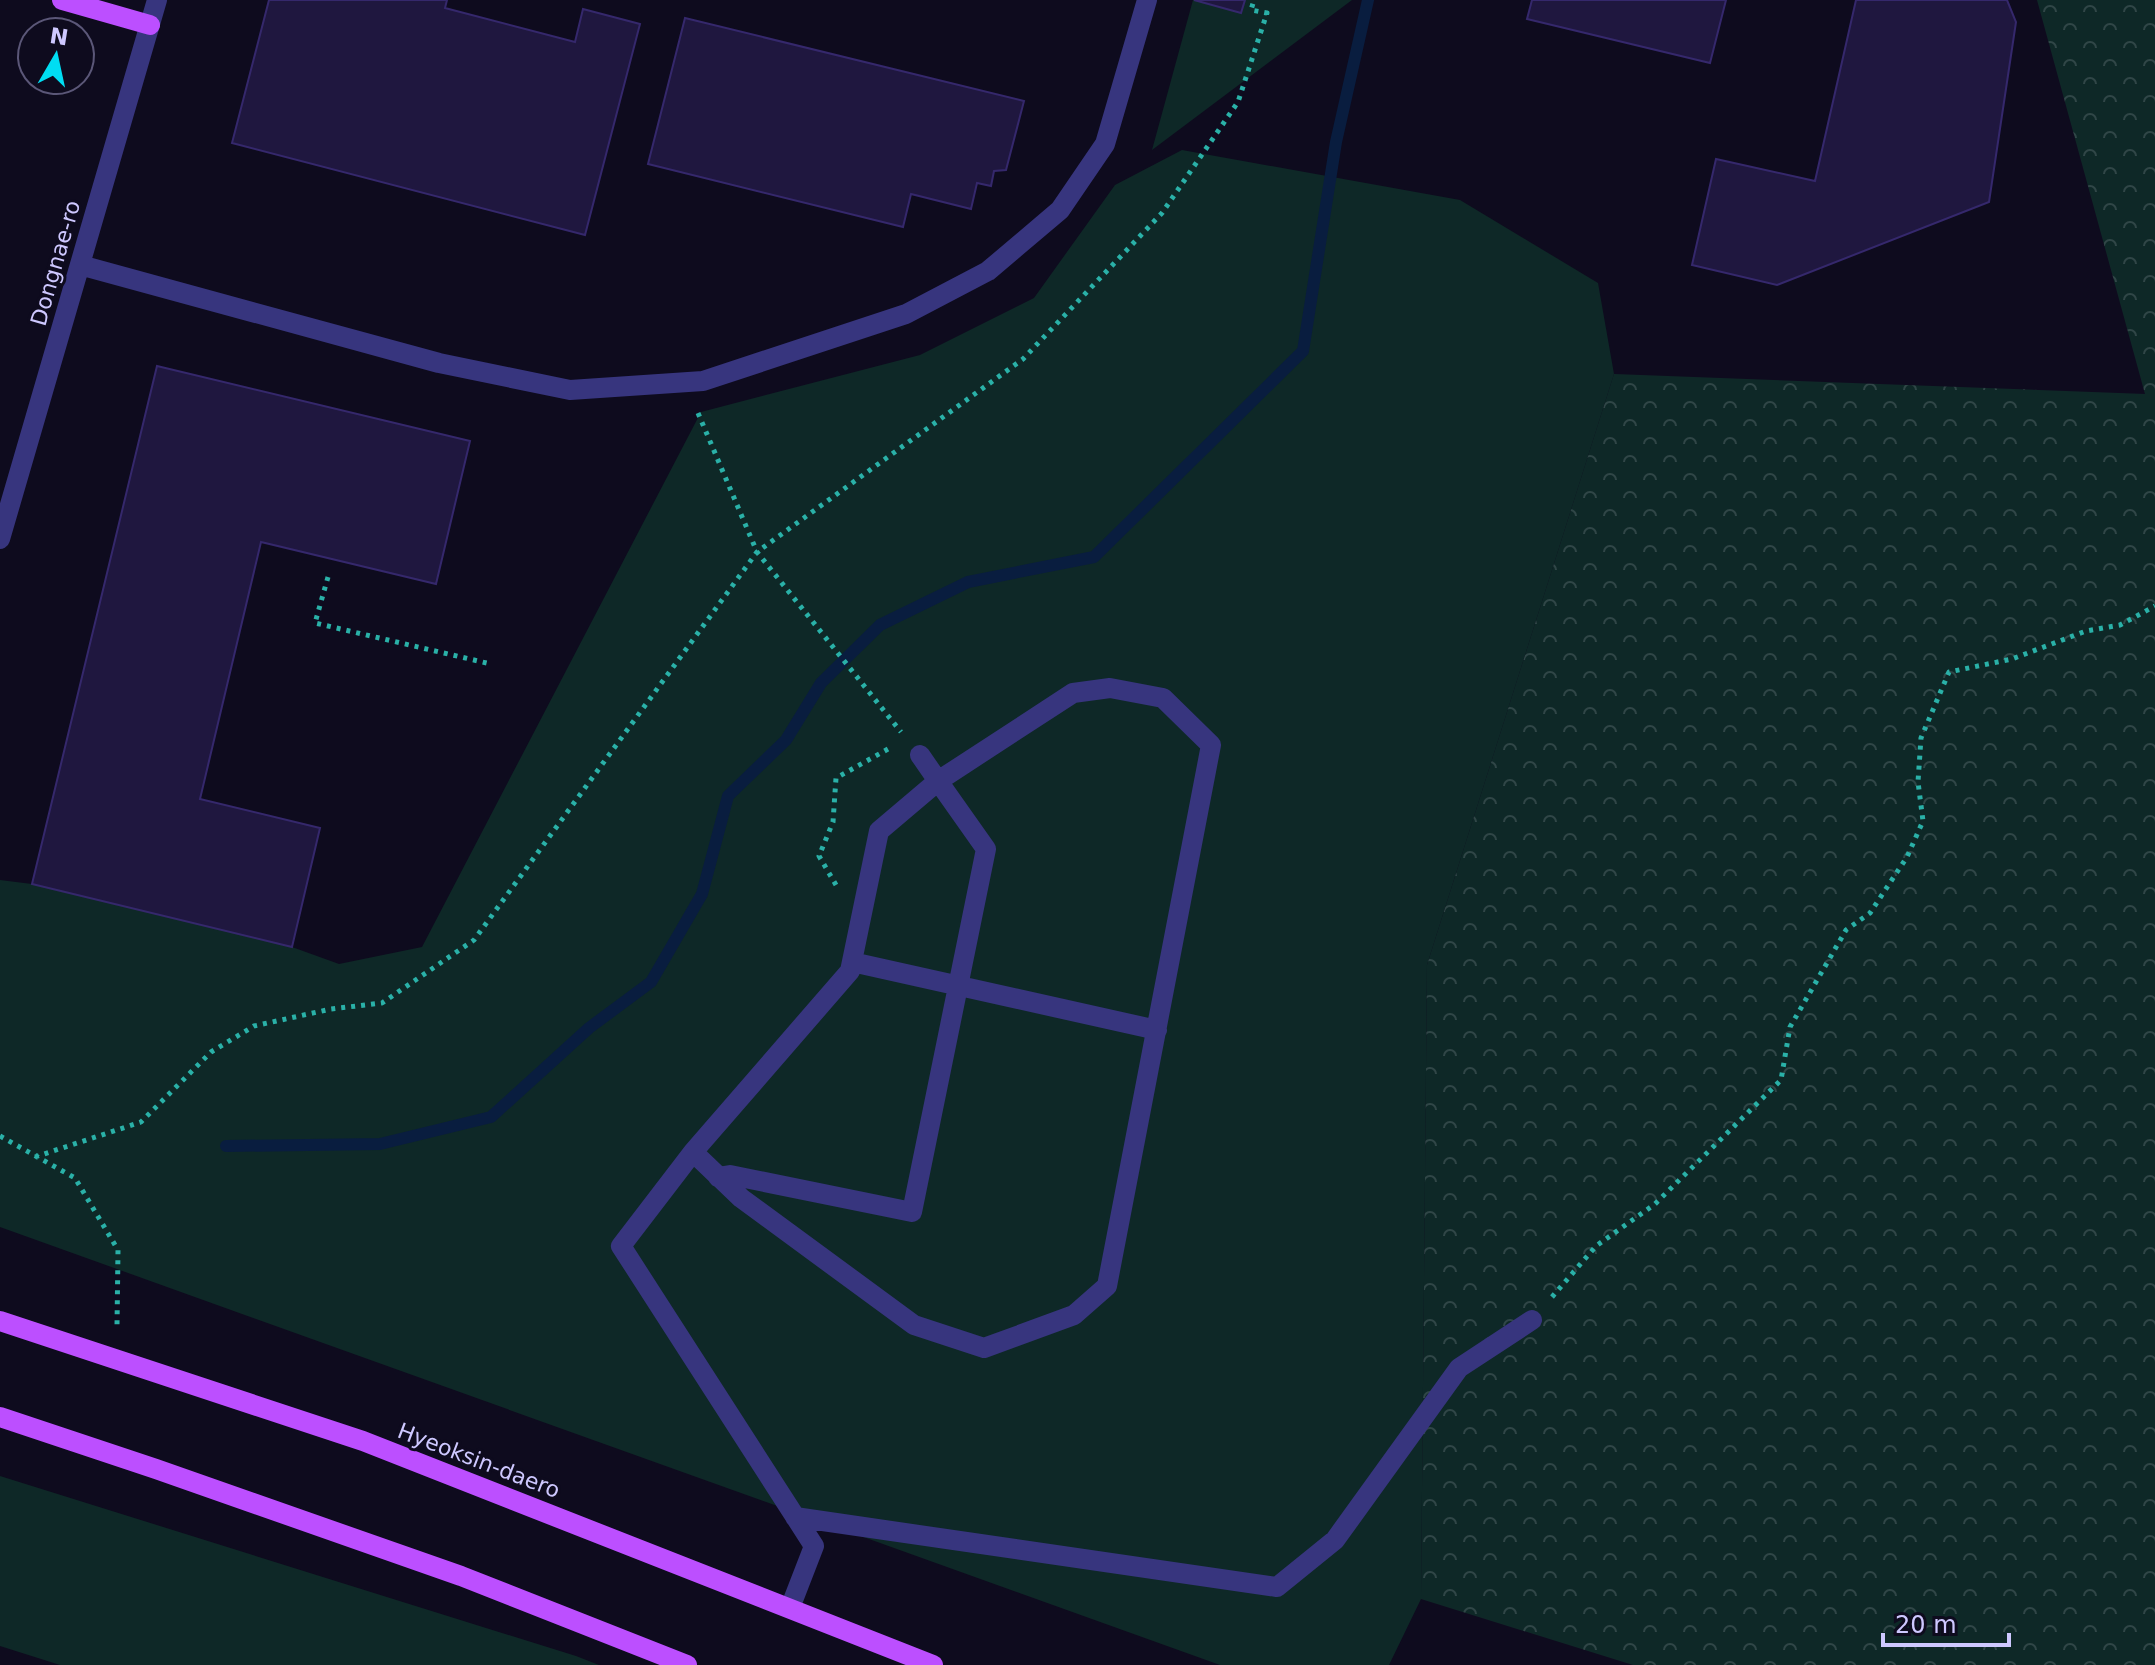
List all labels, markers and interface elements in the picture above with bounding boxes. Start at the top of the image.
north arrow [16,16,96,96]
text: N [48,23,70,51]
street label: Dongnae-ro [26,198,85,329]
street label: Hyeoksin-daero [394,1418,563,1503]
scale bar [1883,1597,2009,1647]
text: 20 m [1895,1611,1957,1639]

